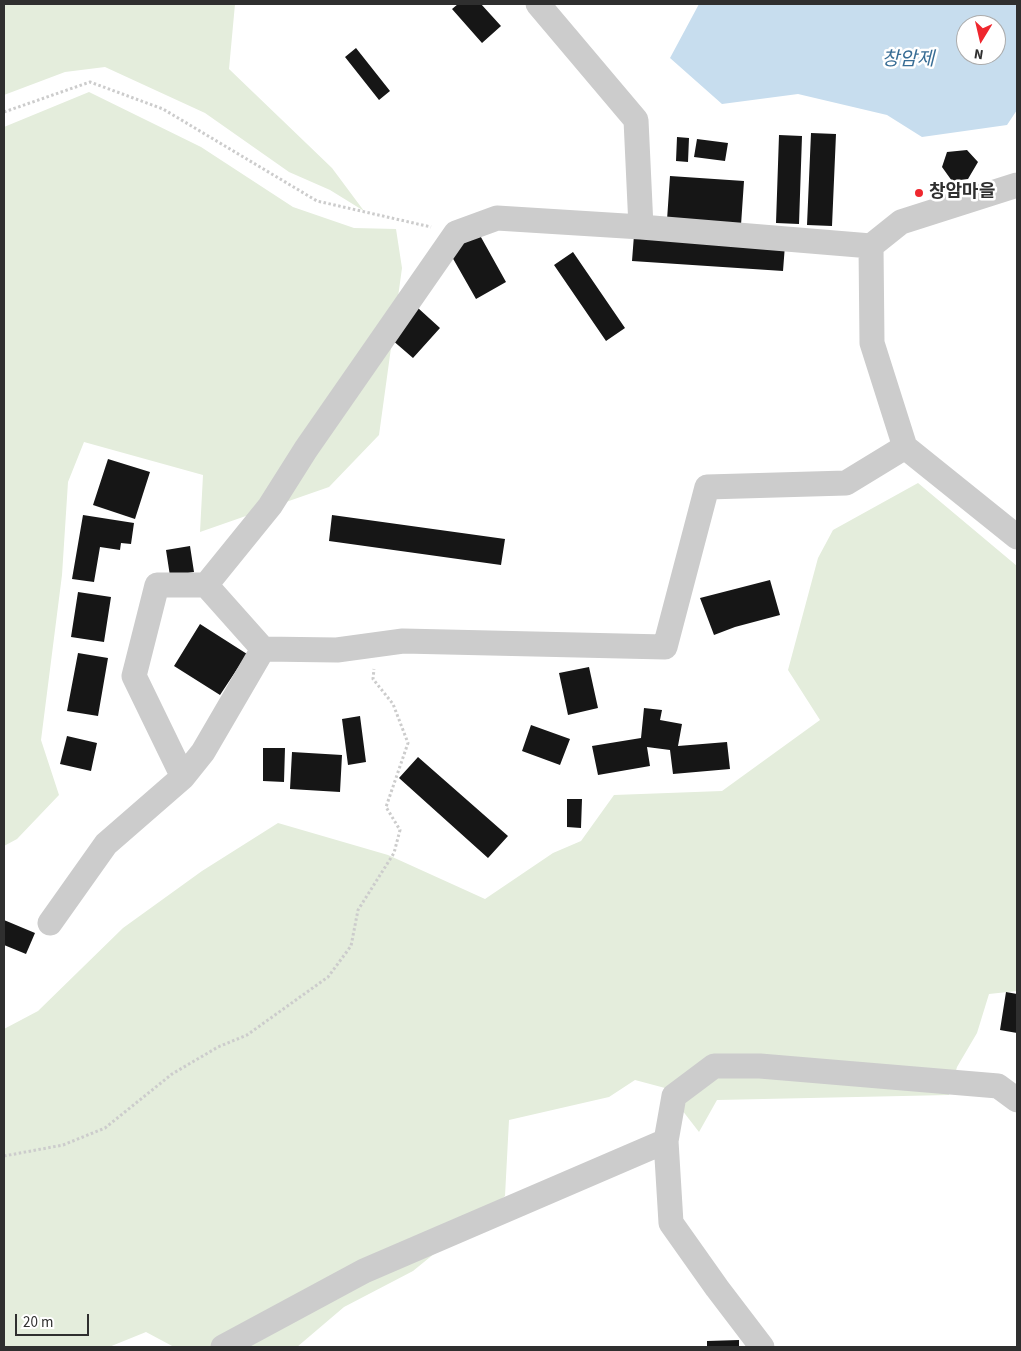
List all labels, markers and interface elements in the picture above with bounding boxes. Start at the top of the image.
north arrow [956,15,1006,65]
text: N [973,43,985,64]
water label: 창암제 [882,50,934,72]
place label: 창암마을 [929,182,995,204]
marker: 창암마을 [913,187,925,199]
scale bar [18,1304,91,1336]
text: 20 m [23,1312,53,1333]

